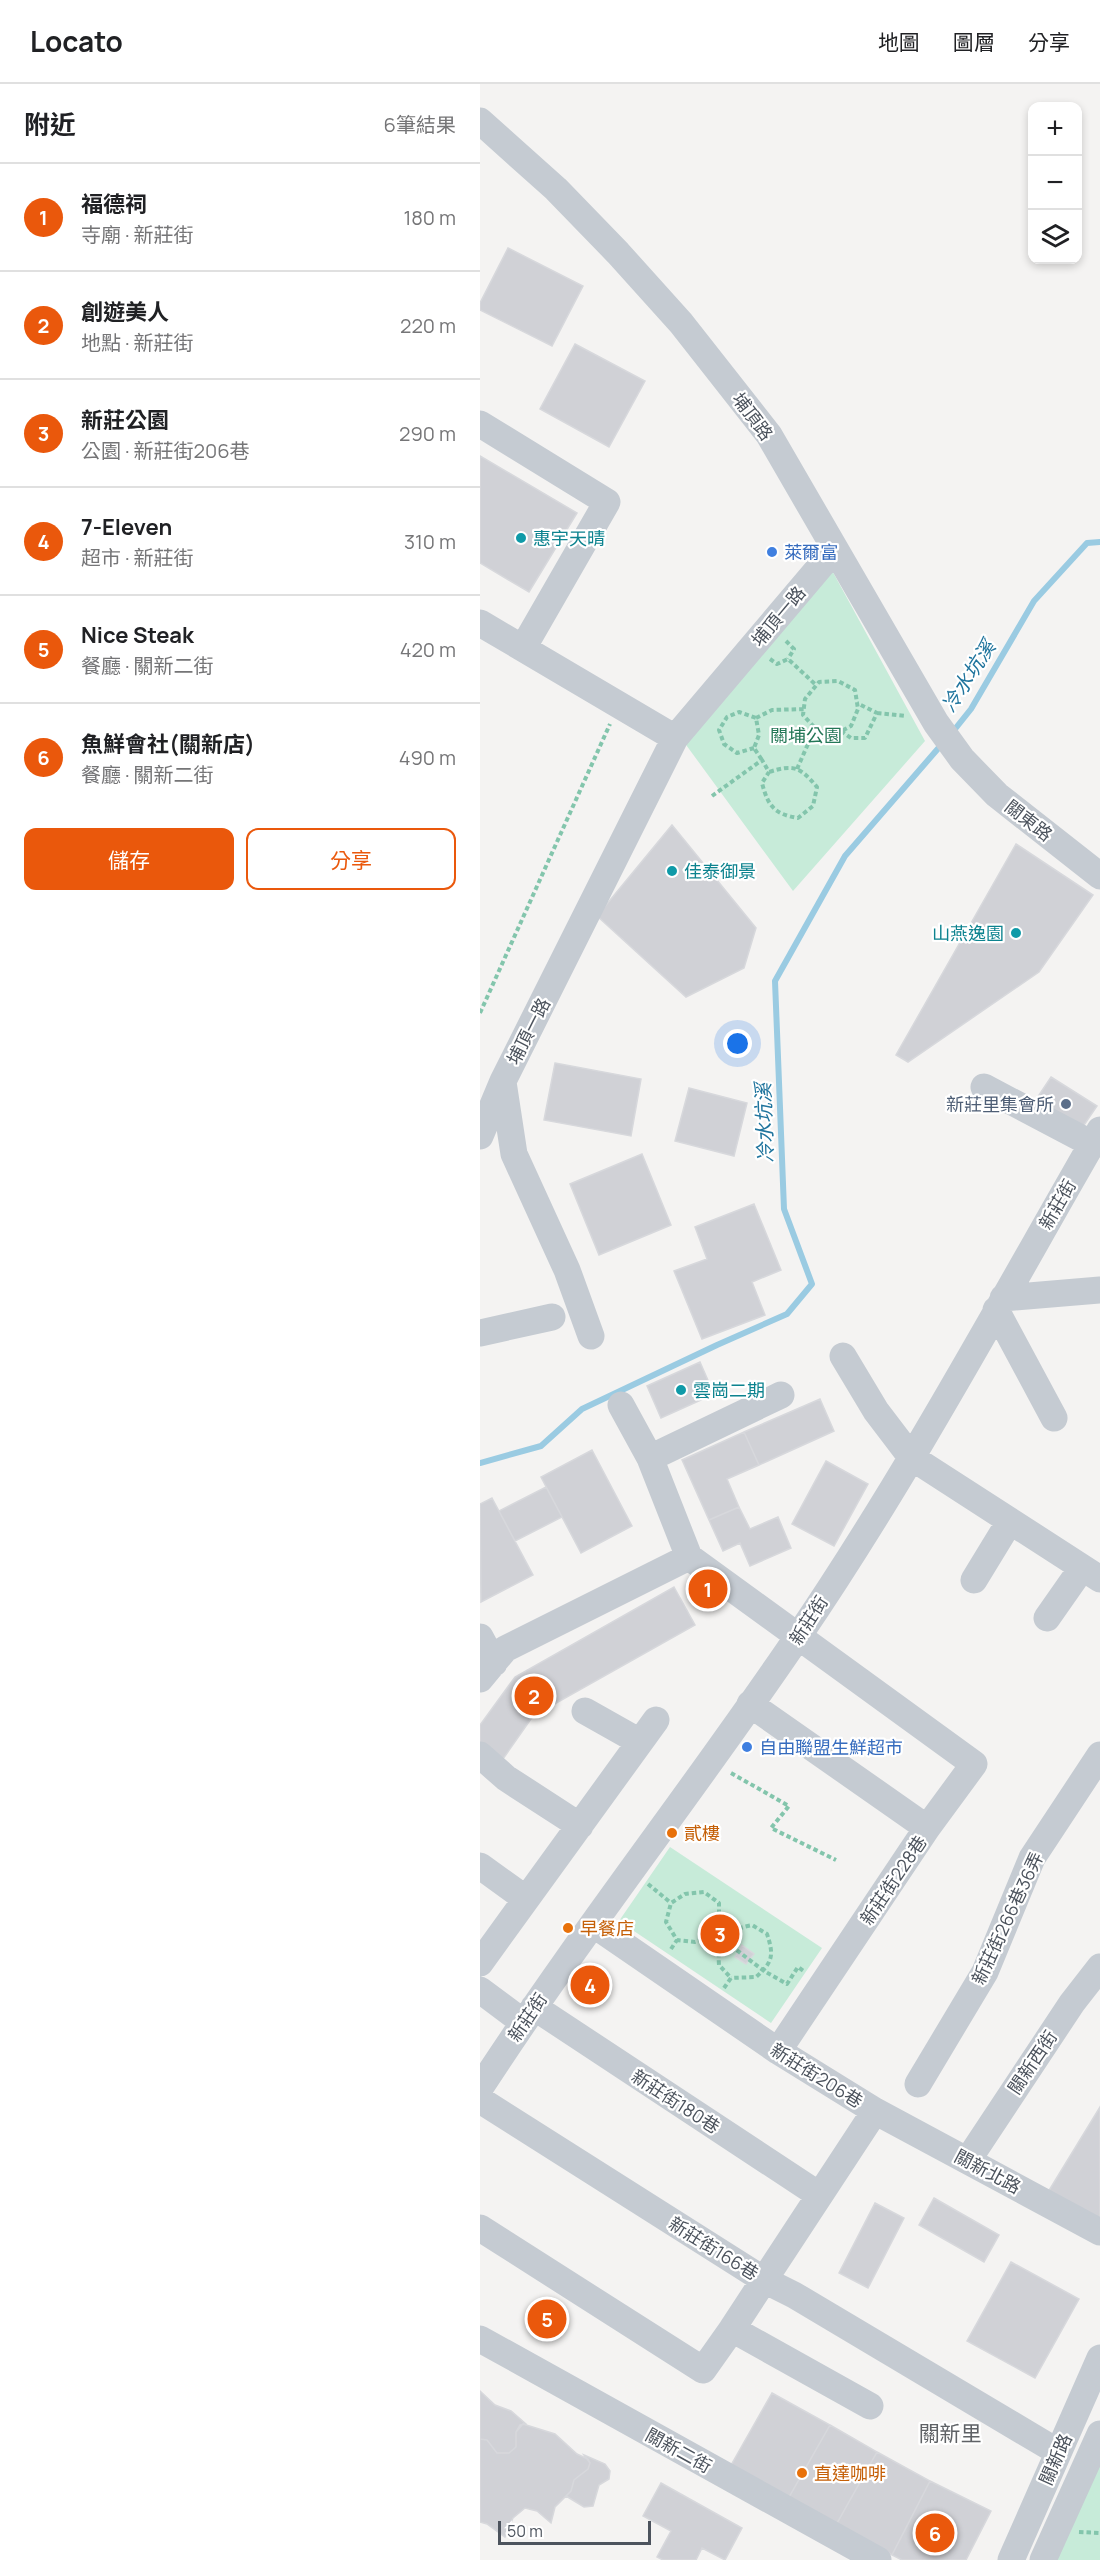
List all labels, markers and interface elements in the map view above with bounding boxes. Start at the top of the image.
text: Locato [30,22,123,60]
text: 地圖 [878,28,920,56]
text: 圖層 [953,28,995,56]
text: 分享 [1028,28,1070,56]
map controls [1028,102,1082,264]
button: + [1028,102,1082,156]
text: 附近 [24,106,76,142]
text: 6筆結果 [384,111,456,138]
button: − [1028,156,1082,210]
text: 福德祠 [81,189,147,219]
text: 1 [39,204,48,231]
text: 180 m [403,204,456,231]
button: layers [1028,210,1082,264]
text: 寺廟 · 新莊街 [81,221,194,248]
text: 創遊美人 [81,297,169,327]
text: 2 [38,312,49,339]
text: 220 m [400,312,456,339]
text: 地點 · 新莊街 [81,329,194,356]
street label: 埔頂路 [727,387,779,445]
text: 新莊公園 [81,405,169,435]
text: 3 [38,420,49,447]
text: 290 m [399,420,456,447]
text: 公園 · 新莊街206巷 [81,437,250,464]
text: 7-Eleven [81,512,172,542]
place label: 惠宇天晴 [533,526,605,550]
text: 4 [37,528,50,555]
text: 310 m [404,528,456,555]
marker: 惠宇天晴 [514,531,528,545]
place label: 萊爾富 [784,540,838,564]
text: 超市 · 新莊街 [81,544,194,571]
marker: 萊爾富 [765,545,779,559]
street label: 埔頂一路 [746,581,810,651]
text: Nice Steak [81,620,194,650]
water label: 冷水坑溪 [935,633,1003,717]
text: 5 [38,636,49,663]
text: 420 m [400,636,456,663]
text: 餐廳 · 關新二街 [81,652,214,679]
park label: 關埔公園 [770,723,842,747]
text: 魚鮮會社(關新店) [81,729,255,759]
text: 6 [37,744,50,771]
text: 490 m [399,744,456,771]
text: 餐廳 · 關新二街 [81,761,214,788]
street label: 關東路 [1000,794,1058,846]
button: 儲存 [24,828,234,890]
button: 分享 [246,828,456,890]
place label: 佳泰御景 [684,859,756,883]
marker: 佳泰御景 [665,864,679,878]
place label: 山燕逸園 [932,921,1004,945]
marker: 山燕逸園 [1009,926,1023,940]
street label: 埔頂一路 [501,993,555,1069]
your location [723,1029,752,1058]
water label: 冷水坑溪 [749,1080,779,1163]
place label: 新莊里集會所 [946,1092,1054,1116]
marker: 新莊里集會所 [1059,1097,1073,1111]
street label: 新莊街 [1033,1175,1081,1233]
place label: 雲崗二期 [693,1378,765,1402]
marker: 雲崗二期 [674,1383,688,1397]
pin: 1 [688,1566,728,1612]
street label: 新莊街 [783,1591,833,1649]
pin: 2 [514,1674,554,1718]
place label: 自由聯盟生鮮超市 [759,1735,903,1759]
marker: 自由聯盟生鮮超市 [740,1740,754,1754]
place label: 貳樓 [684,1821,720,1845]
marker: 貳樓 [665,1826,679,1840]
street label: 新莊街228巷 [854,1831,932,1929]
street label: 新莊街266巷36弄 [966,1848,1048,1988]
pin: 3 [700,1912,740,1956]
place label: 早餐店 [580,1916,634,1940]
marker: 早餐店 [561,1921,575,1935]
pin: 4 [570,1962,610,2008]
street label: 新莊街 [502,1988,552,2046]
street label: 關新西街 [1002,2025,1062,2099]
street label: 新莊街206巷 [766,2037,868,2113]
street label: 新莊街180巷 [627,2064,725,2138]
street label: 關新北路 [951,2144,1025,2198]
street label: 新莊街166巷 [665,2211,763,2285]
pin: 5 [528,2296,566,2342]
district label: 關新里 [919,2419,982,2447]
street label: 關新二街 [642,2422,716,2478]
street label: 關新路 [1033,2429,1077,2489]
place label: 直達咖啡 [814,2461,886,2485]
marker: 直達咖啡 [795,2466,809,2480]
pin: 6 [916,2510,954,2556]
scale bar [498,2518,651,2546]
text: 50 m [507,2520,543,2542]

